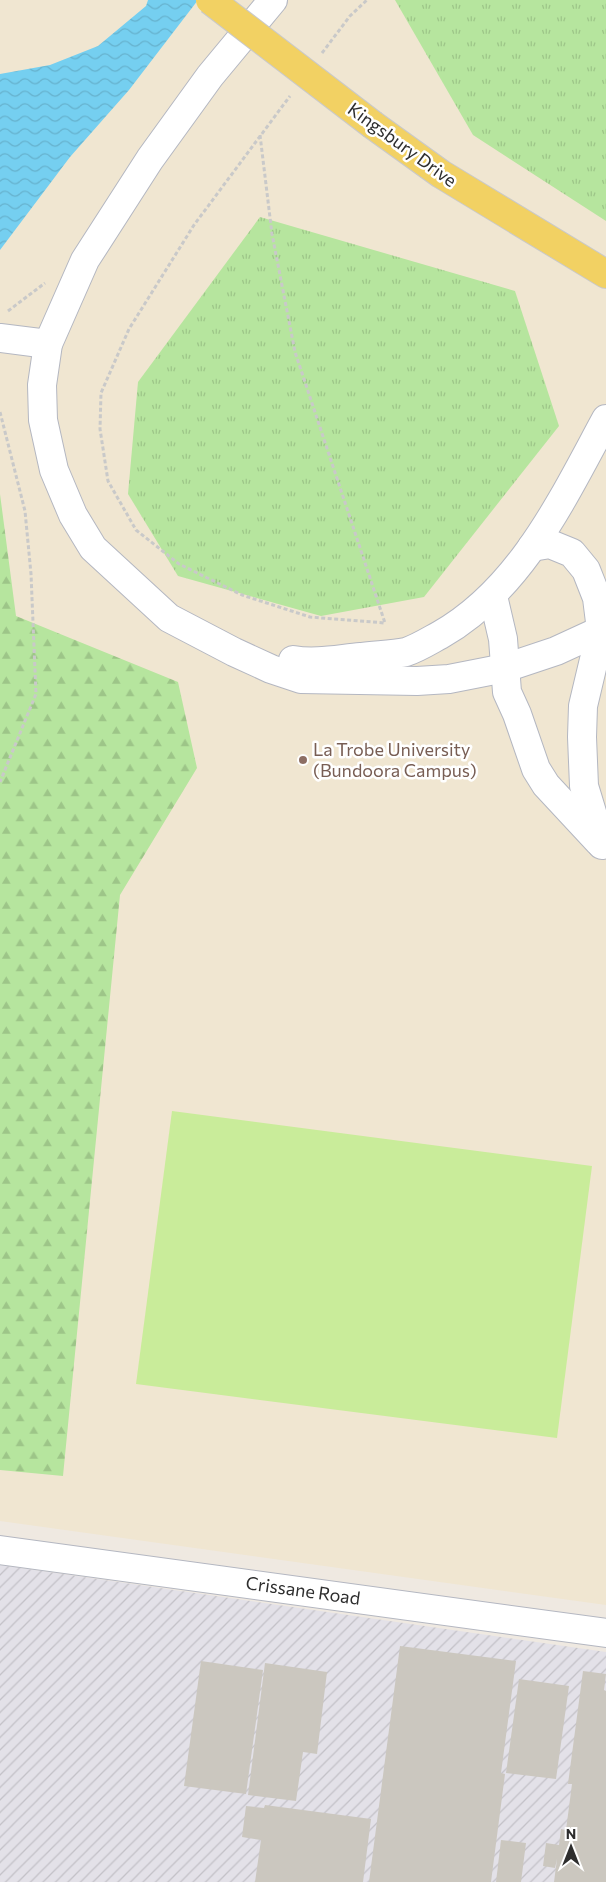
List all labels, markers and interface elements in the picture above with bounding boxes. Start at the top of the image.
street label: Kingsbury Drive [344,97,461,191]
place label: La Trobe University (Bundoora Campus) [313,738,477,781]
marker: La Trobe University (Bundoora Campus) [297,754,309,766]
street label: Crissane Road [245,1571,362,1609]
north arrow [546,1822,596,1872]
text: N [566,1825,576,1842]

